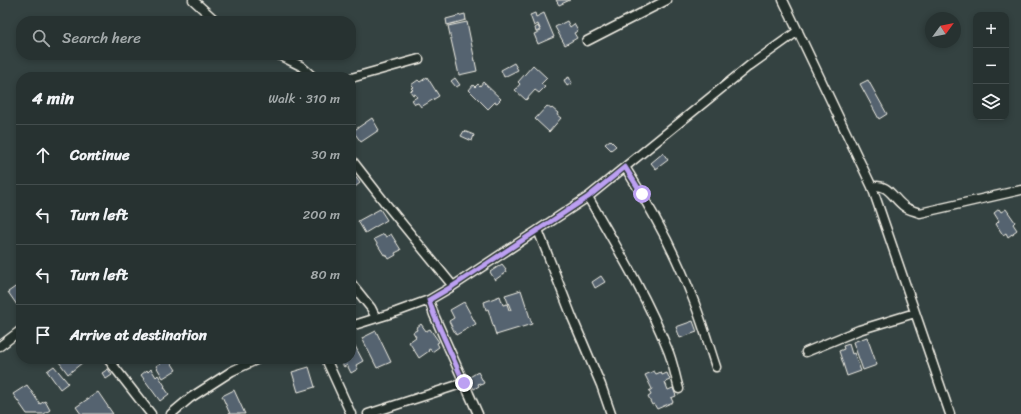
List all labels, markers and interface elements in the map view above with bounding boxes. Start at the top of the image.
north arrow [925,12,961,48]
map controls [973,12,1009,120]
button: + [973,12,1009,48]
search box [16,16,356,60]
text: Search here [62,25,141,51]
icon: search [30,27,52,49]
button: − [973,48,1009,84]
text: 4 min [32,83,74,113]
button: layers [973,84,1009,120]
text: Walk · 310 m [268,87,340,110]
text: Continue [70,142,130,168]
text: 30 m [311,143,340,166]
icon: ahead [32,144,54,166]
route start [633,185,651,203]
text: Turn left [70,202,128,228]
text: 200 m [303,203,340,226]
icon: left [32,204,54,226]
text: Turn left [70,262,128,288]
text: 80 m [311,263,340,286]
icon: left [32,264,54,286]
text: Arrive at destination [70,322,207,348]
icon: arrive [32,324,54,346]
route end [455,374,473,392]

